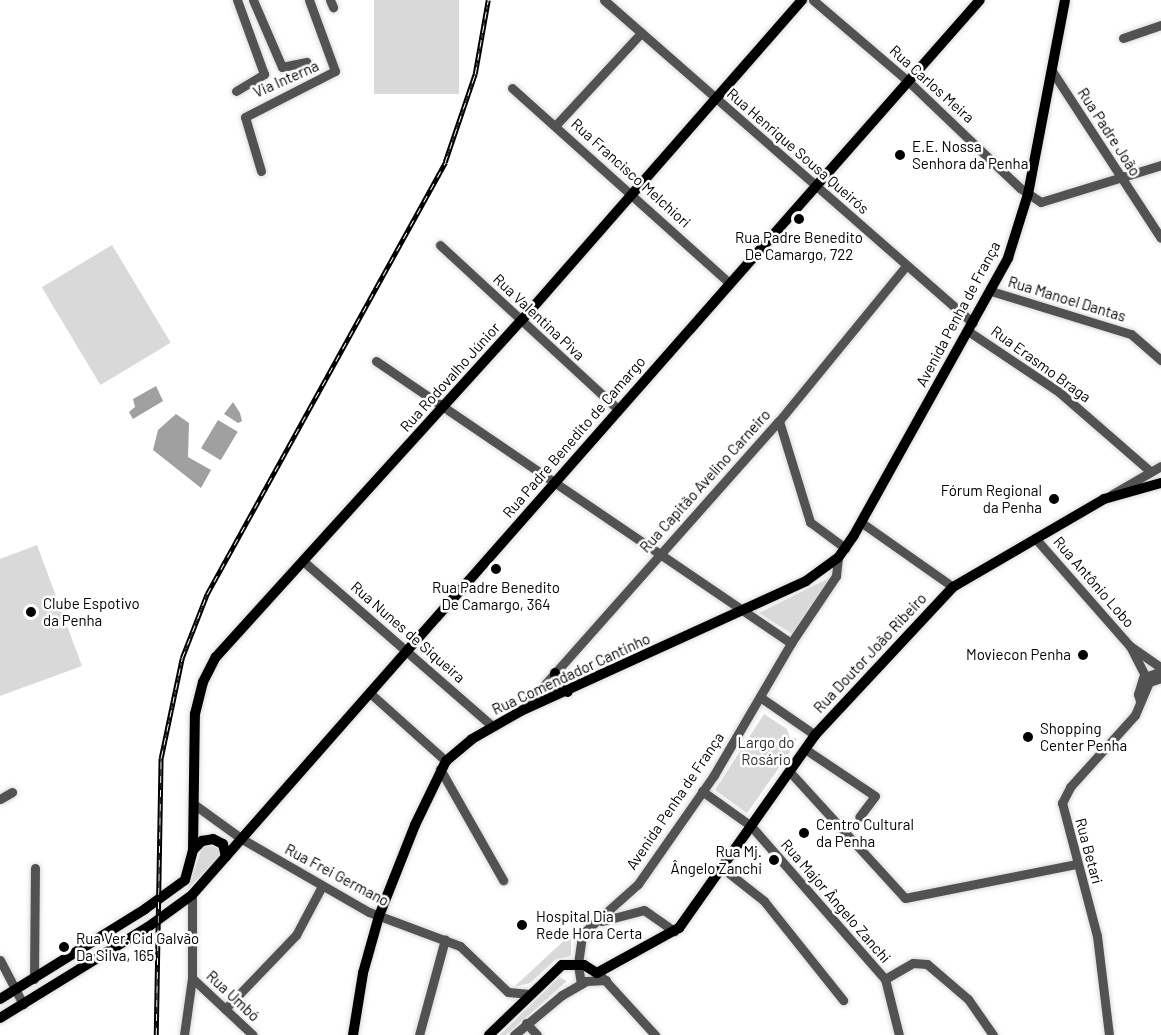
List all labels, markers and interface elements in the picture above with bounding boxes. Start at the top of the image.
street label: Rua Carlos Meira [886,41,978,127]
street label: Via Interna [250,57,322,101]
street label: Rua Henrique Sousa Queirós [723,84,873,218]
street label: Rua Padre João [1074,85,1144,179]
street label: Rua Francisco Melchiori [568,115,694,231]
place label: E.E. Nossa Senhora da Penha [912,137,1028,172]
marker: E.E. Nossa Senhora da Penha [893,148,907,162]
marker: Rua Padre Benedito De Camargo, 722 [792,212,806,226]
place label: Rua Padre Benedito De Camargo, 722 [735,228,863,263]
street label: Avenida Penha de França [912,238,1004,390]
street label: Rua Valentina Piva [490,270,588,364]
street label: Rua Manoel Dantas [1006,273,1128,325]
street label: Rua Rodovalho Júnior [396,319,504,435]
street label: Rua Erasmo Braga [988,322,1094,406]
street label: Rua Padre Benedito de Camargo [499,353,649,521]
street label: Rua Capitão Avelino Carneiro [636,406,774,556]
place label: Fórum Regional da Penha [941,481,1042,516]
marker: Fórum Regional da Penha [1047,492,1061,506]
street label: Rua Antônio Lobo [1050,533,1138,631]
marker: Rua Padre Benedito De Camargo, 364 [489,562,503,576]
street label: Rua Nunes de Siqueira [347,578,469,686]
place label: Rua Padre Benedito De Camargo, 364 [432,578,560,613]
street label: Rua Doutor João Ribeiro [810,589,930,717]
place label: Clube Espotivo da Penha [43,594,140,629]
marker: Clube Espotivo da Penha [24,605,38,619]
street label: Rua Comendador Cantinho [489,629,653,719]
place label: Moviecon Penha [966,646,1071,664]
marker: Moviecon Penha [1076,648,1090,662]
place label: Shopping Center Penha [1040,719,1127,754]
street label: Avenida Penha de França [622,729,728,873]
marker: Shopping Center Penha [1021,730,1035,744]
park label: Largo do Rosário [737,733,795,768]
place label: Centro Cultural da Penha [816,815,914,850]
street label: Rua Betari [1072,816,1106,886]
marker: Centro Cultural da Penha [797,826,811,840]
street label: Rua Major Ângelo Zanchi [777,835,895,967]
street label: Rua Frei Germano [282,840,392,910]
place label: Rua Mj. Ângelo Zanchi [671,842,762,877]
marker: Rua Mj. Ângelo Zanchi [767,853,781,867]
place label: Hospital Dia Rede Hora Certa [536,907,642,942]
marker: Hospital Dia Rede Hora Certa [513,916,531,934]
place label: Rua Ver. Cid Galvão Da Silva, 165 [76,929,199,964]
marker: Rua Ver. Cid Galvão Da Silva, 165 [57,940,71,954]
street label: Rua Umbó [203,967,263,1025]

